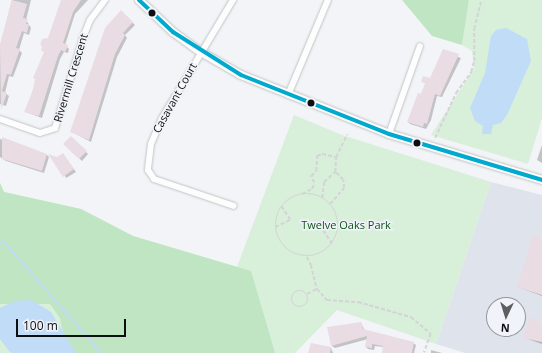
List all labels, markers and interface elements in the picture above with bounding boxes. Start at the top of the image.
unlabelled marker [147,8,157,18]
street label: Rivermill Crescent [51,32,91,124]
street label: Casavant Court [150,61,200,135]
unlabelled marker [306,98,316,108]
unlabelled marker [412,138,422,148]
park label: Twelve Oaks Park [301,218,391,232]
north arrow [486,297,526,337]
scale bar [18,311,128,337]
text: 100 m [23,317,58,334]
text: N [500,321,510,336]

